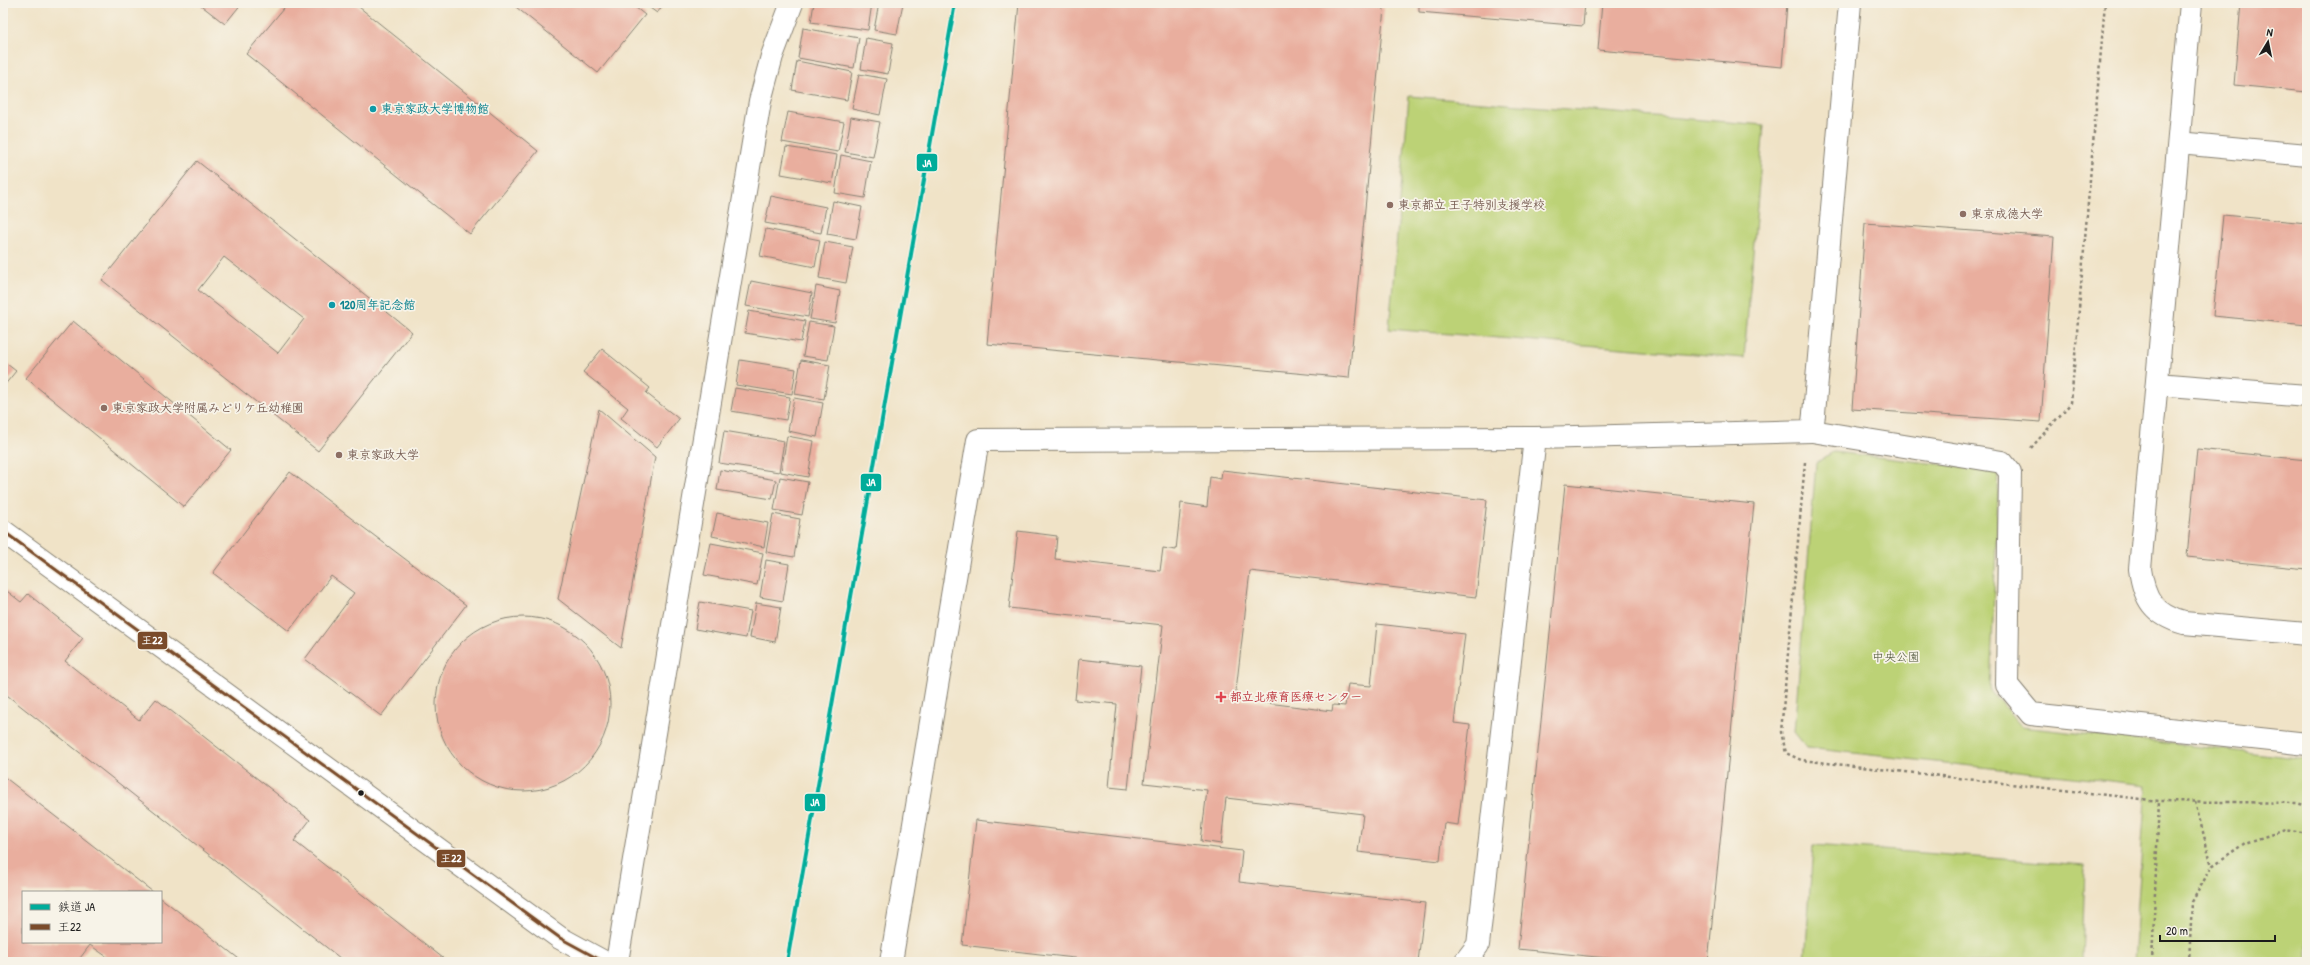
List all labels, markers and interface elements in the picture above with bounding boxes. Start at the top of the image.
north arrow [2248,22,2288,62]
text: N [2266,25,2274,40]
place label: 東京家政大学博物館 [381,100,489,117]
marker: 東京家政大学博物館 [368,104,378,114]
line badge: JA [916,153,938,172]
text: JA [922,156,932,170]
place label: 東京都立 王子特別支援学校 [1398,196,1545,213]
marker: 東京都立 王子特別支援学校 [1385,200,1395,210]
place label: 東京成徳大学 [1971,205,2043,222]
marker: 東京成徳大学 [1958,209,1968,219]
place label: 120周年記念館 [340,296,415,313]
marker: 120周年記念館 [327,300,337,310]
place label: 東京家政大学附属みどりケ丘幼稚園 [112,399,304,416]
marker: 東京家政大学附属みどりケ丘幼稚園 [99,403,109,413]
place label: 東京家政大学 [347,446,419,463]
marker: 東京家政大学 [334,450,344,460]
line badge: JA [860,473,882,492]
text: JA [866,475,876,489]
line badge: 王22 [137,631,168,650]
text: 王22 [141,633,163,647]
park label: 中央公園 [1872,648,1920,665]
place label: 都立北療育医療センター [1230,688,1362,705]
marker: 都立北療育医療センター [1215,691,1227,703]
unlabelled marker [356,788,366,798]
line badge: JA [804,793,826,812]
text: JA [810,795,820,809]
line badge: 王22 [436,849,466,868]
text: 王22 [440,851,462,865]
legend [22,891,162,943]
text: 鉄道 JA [58,898,95,915]
scale bar [2160,917,2275,943]
text: 王22 [58,918,82,935]
text: 20 m [2166,922,2188,939]

